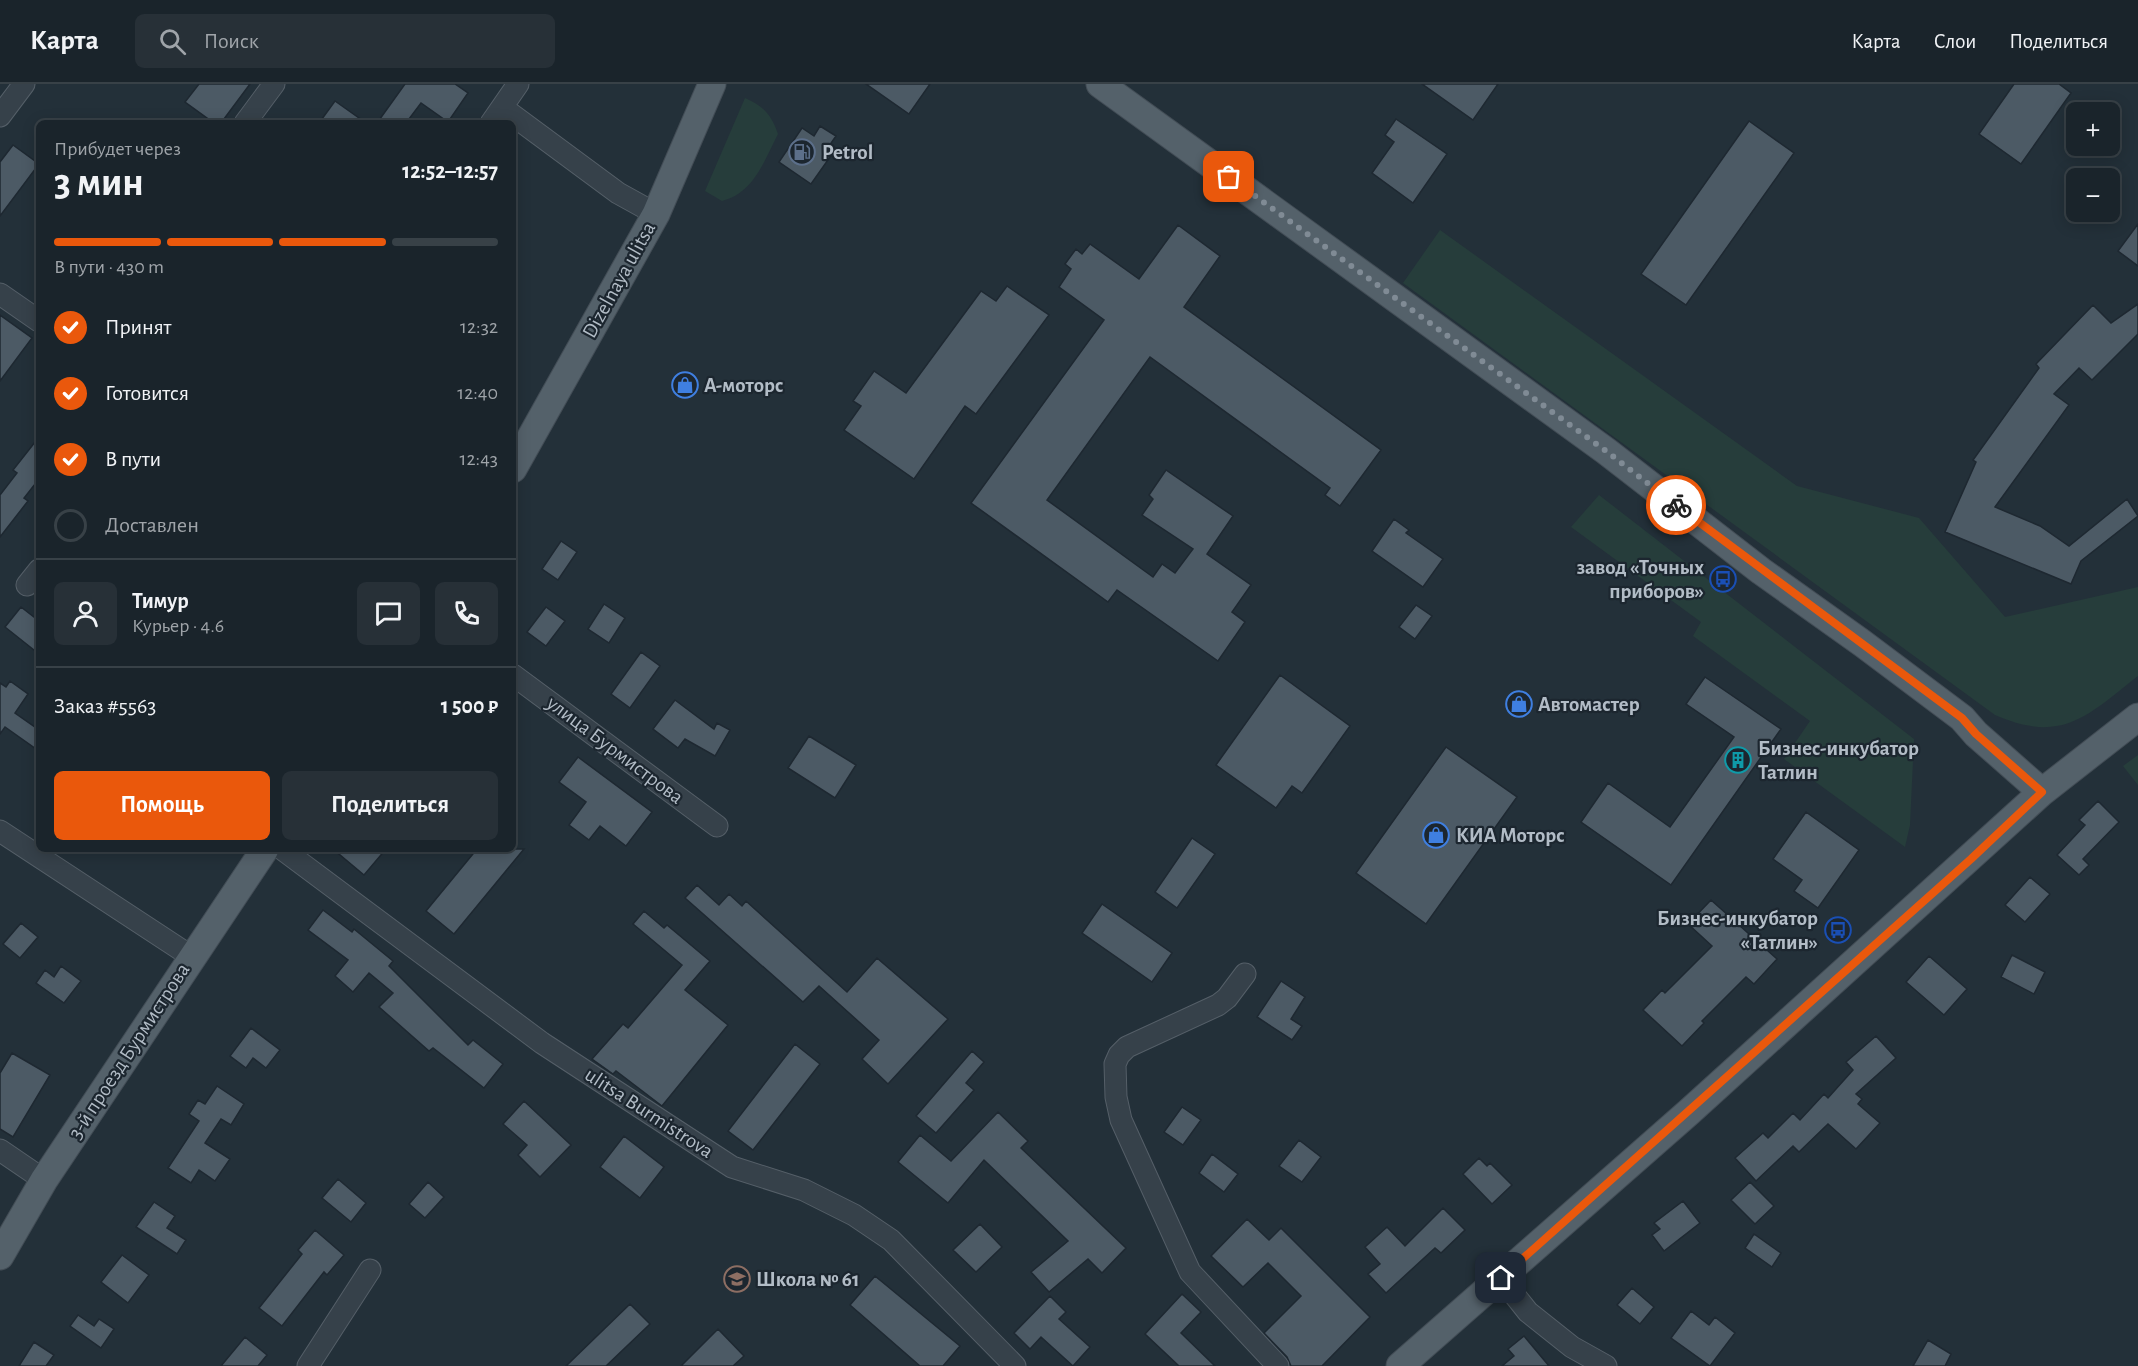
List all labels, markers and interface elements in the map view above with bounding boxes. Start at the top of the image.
search box [135,14,555,68]
icon: search [156,25,189,58]
text: Карта [30,27,99,55]
text: Поиск [204,30,259,52]
text: Карта [1851,31,1901,52]
text: Слои [1934,31,1976,52]
text: Поделиться [2009,31,2108,52]
map controls [2066,102,2120,222]
button: + [2066,102,2120,156]
fuel station icon: Petrol [787,137,817,167]
text: Прибудет через [54,139,181,159]
place label: Petrol [822,142,873,163]
pin [1203,151,1254,202]
text: 12:52–12:57 [402,160,498,182]
icon: bag [1212,160,1245,193]
text: 3 мин [54,164,144,203]
button: − [2066,168,2120,222]
street label: Dizelnaya ulitsa [579,218,660,342]
text: В пути · 430 m [54,257,164,277]
icon: check [54,311,87,344]
text: Принят [105,316,171,338]
text: 12:32 [460,317,498,337]
shop icon: А-моторс [670,370,700,400]
place label: А-моторс [704,375,783,396]
icon: check [54,377,87,410]
text: Готовится [105,382,189,404]
text: 12:40 [457,383,498,403]
icon: check [54,443,87,476]
text: В пути [105,448,161,470]
text: 12:43 [460,449,498,469]
courier [1646,475,1706,535]
icon: bike [1660,489,1693,522]
text: Доставлен [105,514,199,536]
place label: завод «Точных приборов» [1576,557,1704,602]
bus stop icon: завод «Точных приборов» [1708,564,1738,594]
button: person [54,582,117,645]
button: chat [357,582,420,645]
button: phone [435,582,498,645]
text: Тимур [132,590,189,612]
text: Курьер · 4.6 [132,616,224,636]
shop icon: Автомастер [1504,689,1534,719]
street label: улица Бурмистрова [542,691,687,808]
place label: Автомастер [1538,694,1640,715]
text: Заказ #5563 [54,695,156,717]
text: 1 500 ₽ [441,695,498,717]
place label: Бизнес-инкубатор Татлин [1758,738,1919,783]
building icon: Бизнес-инкубатор Татлин [1723,745,1753,775]
button: Помощь [54,771,270,840]
button: Поделиться [282,771,498,840]
shop icon: КИА Моторс [1421,820,1451,850]
place label: КИА Моторс [1456,825,1565,846]
place label: Бизнес-инкубатор «Татлин» [1657,908,1818,953]
bus stop icon: Бизнес-инкубатор «Татлин» [1823,915,1853,945]
street label: 3-й проезд Бурмистрова [64,959,194,1143]
street label: ulitsa Burmistrova [581,1064,717,1162]
pin [1475,1252,1526,1303]
icon: home [1484,1261,1517,1294]
school or university icon: Школа № 61 [722,1264,752,1294]
place label: Школа № 61 [756,1269,859,1290]

